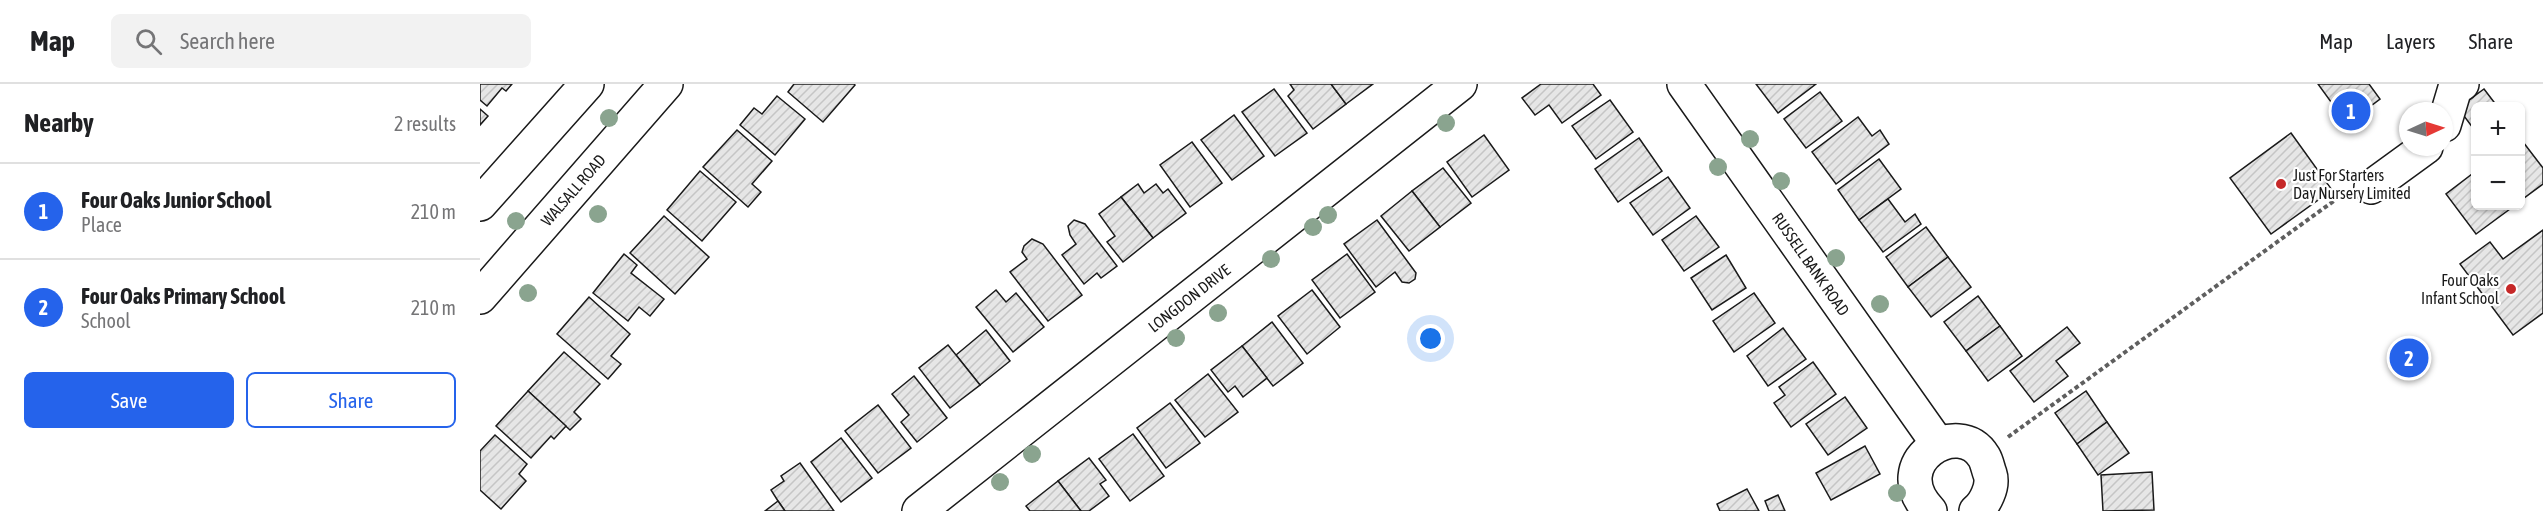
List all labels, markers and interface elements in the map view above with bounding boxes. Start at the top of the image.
search box [111,14,531,68]
text: Map [30,25,75,57]
icon: search [132,25,165,58]
text: Search here [180,28,275,54]
text: Map [2319,29,2353,53]
text: Layers [2386,29,2436,53]
text: Share [2469,29,2513,53]
pin: 1 [2332,88,2370,134]
north arrow [2399,102,2453,156]
map controls [2471,102,2525,210]
button: + [2471,102,2525,156]
text: Nearby [24,108,94,138]
text: 2 results [394,112,456,135]
street label: WALSALL ROAD [537,151,609,229]
button: − [2471,156,2525,210]
place label: Just For Starters Day Nursery Limited [2293,166,2411,203]
marker: Just For Starters Day Nursery Limited [2274,177,2288,191]
text: Four Oaks Junior School [81,187,271,213]
text: 1 [39,200,48,223]
text: 210 m [411,200,456,223]
street label: RUSSELL BANK ROAD [1769,209,1853,319]
text: Place [81,213,122,236]
street label: LONGDON DRIVE [1145,260,1234,336]
place label: Four Oaks Infant School [2421,271,2500,307]
marker: Four Oaks Infant School [2504,282,2518,296]
text: Four Oaks Primary School [81,283,285,309]
text: 2 [39,296,48,319]
text: 210 m [411,296,456,319]
text: School [81,309,131,332]
your location [1416,324,1445,353]
pin: 2 [2390,336,2428,380]
button: Save [24,372,234,428]
button: Share [246,372,456,428]

